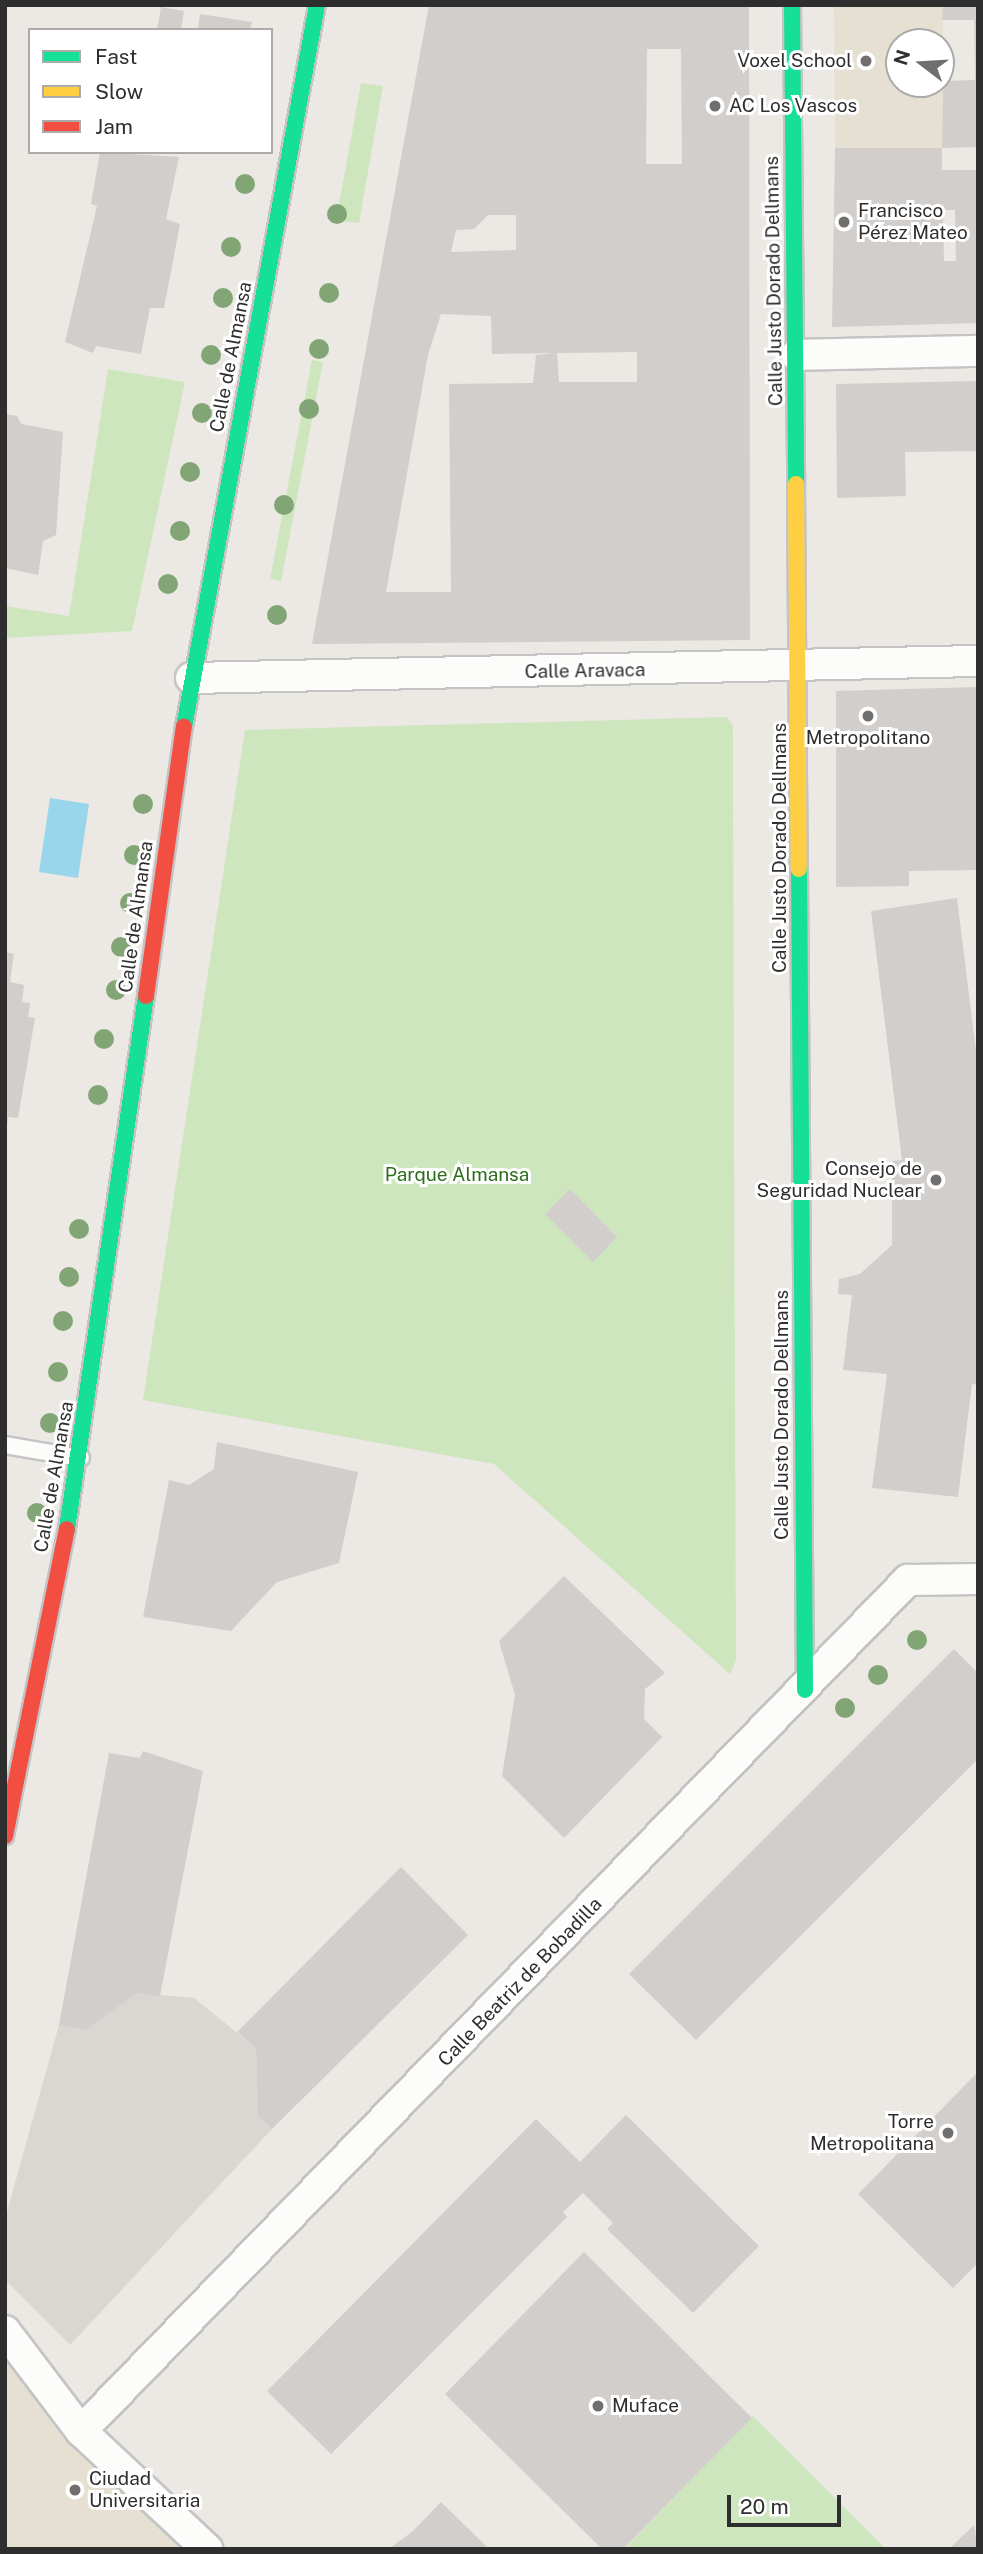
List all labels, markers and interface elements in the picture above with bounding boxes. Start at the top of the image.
legend [28,28,273,154]
north arrow [885,28,955,98]
text: Fast [95,44,137,69]
text: N [889,47,915,68]
place label: Voxel School [737,50,852,72]
marker: Voxel School [858,53,874,69]
text: Slow [95,79,143,104]
place label: AC Los Vascos [729,95,858,117]
marker: AC Los Vascos [707,98,723,114]
text: Jam [95,114,133,139]
street label: Calle Justo Dorado Dellmans [760,156,788,406]
place label: Francisco Pérez Mateo [858,200,968,244]
marker: Francisco Pérez Mateo [836,214,852,230]
street label: Calle de Almansa [205,280,257,434]
street label: Calle Aravaca [524,659,646,683]
marker: Metropolitano [860,708,876,724]
street label: Calle Justo Dorado Dellmans [769,723,791,973]
place label: Metropolitano [806,727,930,749]
street label: Calle de Almansa [114,839,158,995]
place label: Consejo de Seguridad Nuclear [757,1158,922,1202]
park label: Parque Almansa [385,1164,529,1186]
marker: Consejo de Seguridad Nuclear [928,1172,944,1188]
street label: Calle Justo Dorado Dellmans [771,1290,793,1540]
street label: Calle de Almansa [29,1399,79,1555]
street label: Calle Beatriz de Bobadilla [433,1893,607,2071]
place label: Torre Metropolitana [810,2111,934,2155]
marker: Torre Metropolitana [940,2125,956,2141]
place label: Muface [612,2395,679,2417]
marker: Muface [590,2398,606,2414]
place label: Ciudad Universitaria [89,2468,200,2512]
scale bar [731,2480,845,2524]
marker: Ciudad Universitaria [67,2482,83,2498]
text: 20 m [740,2494,789,2519]

